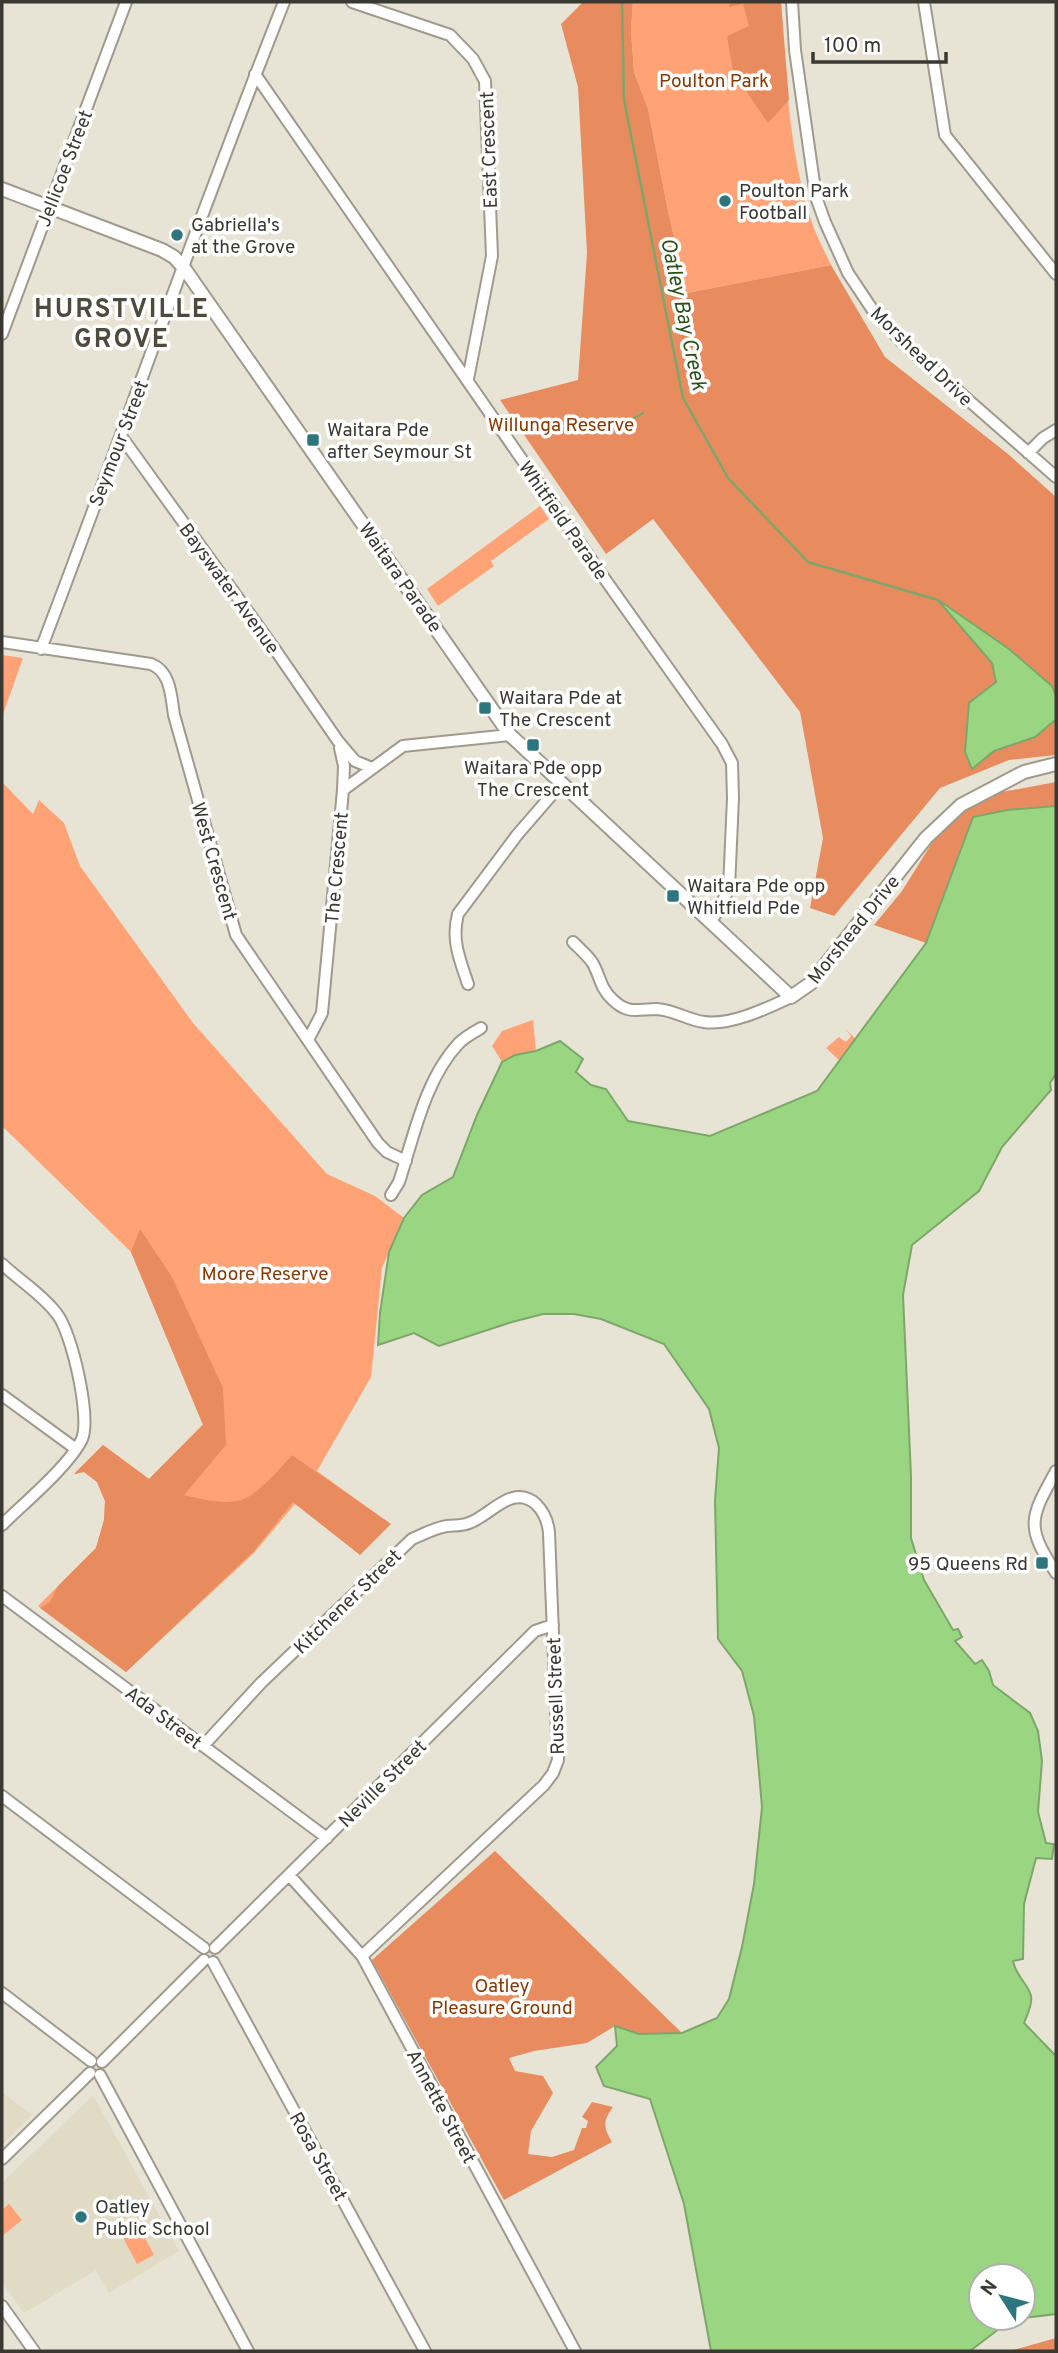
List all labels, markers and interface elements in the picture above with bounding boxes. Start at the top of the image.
scale bar [813,21,946,65]
text: 100 m [824,33,881,60]
park label: Poulton Park [659,70,769,94]
street label: East Crescent [476,91,504,209]
street label: Jellicoe Street [33,107,99,230]
place label: Poulton Park Football [739,180,849,226]
marker: Poulton Park Football [717,193,733,209]
place label: Gabriella's at the Grove [191,214,295,260]
marker: Gabriella's at the Grove [169,227,185,243]
water label: Oatley Bay Creek [653,236,712,394]
district label: HURSTVILLE GROVE [34,294,210,357]
street label: Morshead Drive [864,302,977,412]
street label: Seymour Street [85,377,155,510]
park label: Willunga Reserve [488,414,634,438]
place label: Waitara Pde after Seymour St [327,419,472,465]
marker: Waitara Pde after Seymour St [305,432,321,448]
street label: Whitfield Parade [512,457,612,585]
street label: Waitara Parade [353,518,446,638]
street label: Bayswater Avenue [173,519,284,659]
place label: Waitara Pde at The Crescent [499,687,622,733]
marker: Waitara Pde at The Crescent [477,700,493,716]
marker: Waitara Pde opp The Crescent [525,737,541,753]
place label: Waitara Pde opp The Crescent [464,757,602,803]
street label: West Crescent [185,800,241,923]
street label: The Crescent [321,811,355,925]
street label: Morshead Drive [803,871,906,990]
place label: Waitara Pde opp Whitfield Pde [687,875,825,921]
marker: Waitara Pde opp Whitfield Pde [665,888,681,904]
park label: Moore Reserve [201,1263,329,1287]
street label: Kitchener Street [289,1545,407,1660]
place label: 95 Queens Rd [908,1553,1028,1577]
marker: 95 Queens Rd [1034,1555,1050,1571]
street label: Russell Street [543,1637,571,1755]
street label: Ada Street [120,1682,206,1755]
street label: Neville Street [334,1735,433,1834]
park label: Oatley Pleasure Ground [431,1975,573,2021]
street label: Annette Street [400,2046,480,2168]
street label: Rosa Street [283,2108,352,2206]
place label: Oatley Public School [95,2196,210,2242]
marker: Oatley Public School [73,2209,89,2225]
north arrow [967,2262,1037,2332]
text: N [976,2276,1004,2301]

